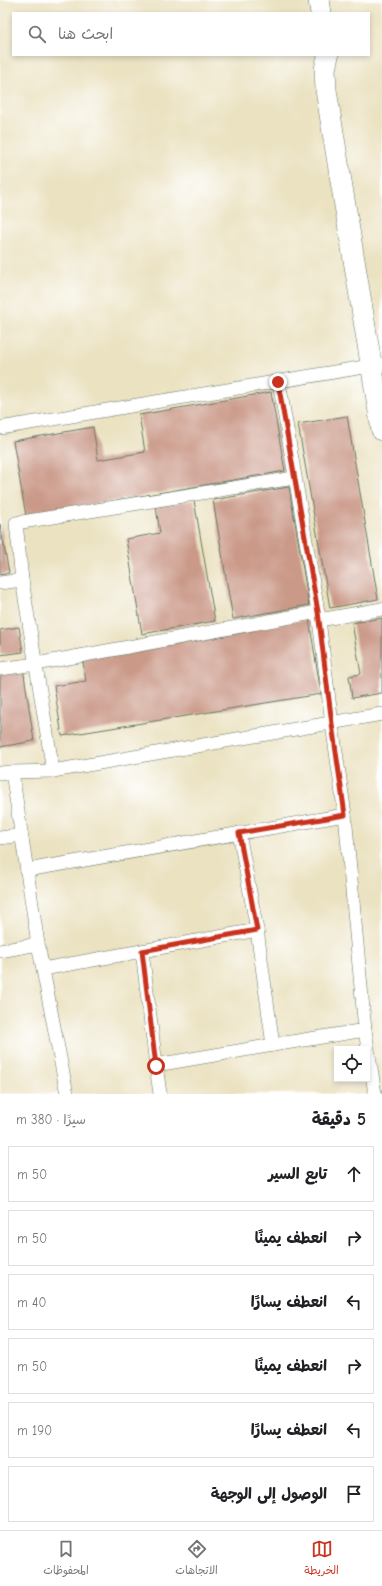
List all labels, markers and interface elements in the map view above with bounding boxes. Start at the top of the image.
search box [12,12,370,56]
icon: search [26,23,48,45]
text: ابحث هنا [58,25,113,43]
route end [269,373,287,391]
map controls [334,1046,370,1082]
button: locate [334,1046,370,1082]
route start [147,1057,165,1075]
text: 5 دقيقة [312,1110,366,1129]
text: سيرًا · 380 m [16,1112,86,1127]
icon: ahead [343,1163,365,1185]
text: تابع السير [268,1165,327,1183]
text: 50 m [17,1167,47,1182]
icon: right [343,1227,365,1249]
text: انعطف يمينًا [255,1229,327,1247]
text: 50 m [17,1231,47,1246]
icon: left [343,1291,365,1313]
text: انعطف يسارًا [251,1293,327,1311]
text: 40 m [17,1295,46,1310]
icon: right [343,1355,365,1377]
text: انعطف يمينًا [255,1357,327,1375]
text: 50 m [17,1359,47,1374]
icon: left [343,1419,365,1441]
text: انعطف يسارًا [251,1421,327,1439]
text: 190 m [17,1423,52,1438]
icon: arrive [343,1483,365,1505]
text: الوصول إلى الوجهة [211,1485,327,1503]
tab: المحفوظات [43,1538,89,1580]
tab: الاتجاهات [175,1538,218,1580]
tab: الخريطة [304,1538,339,1580]

